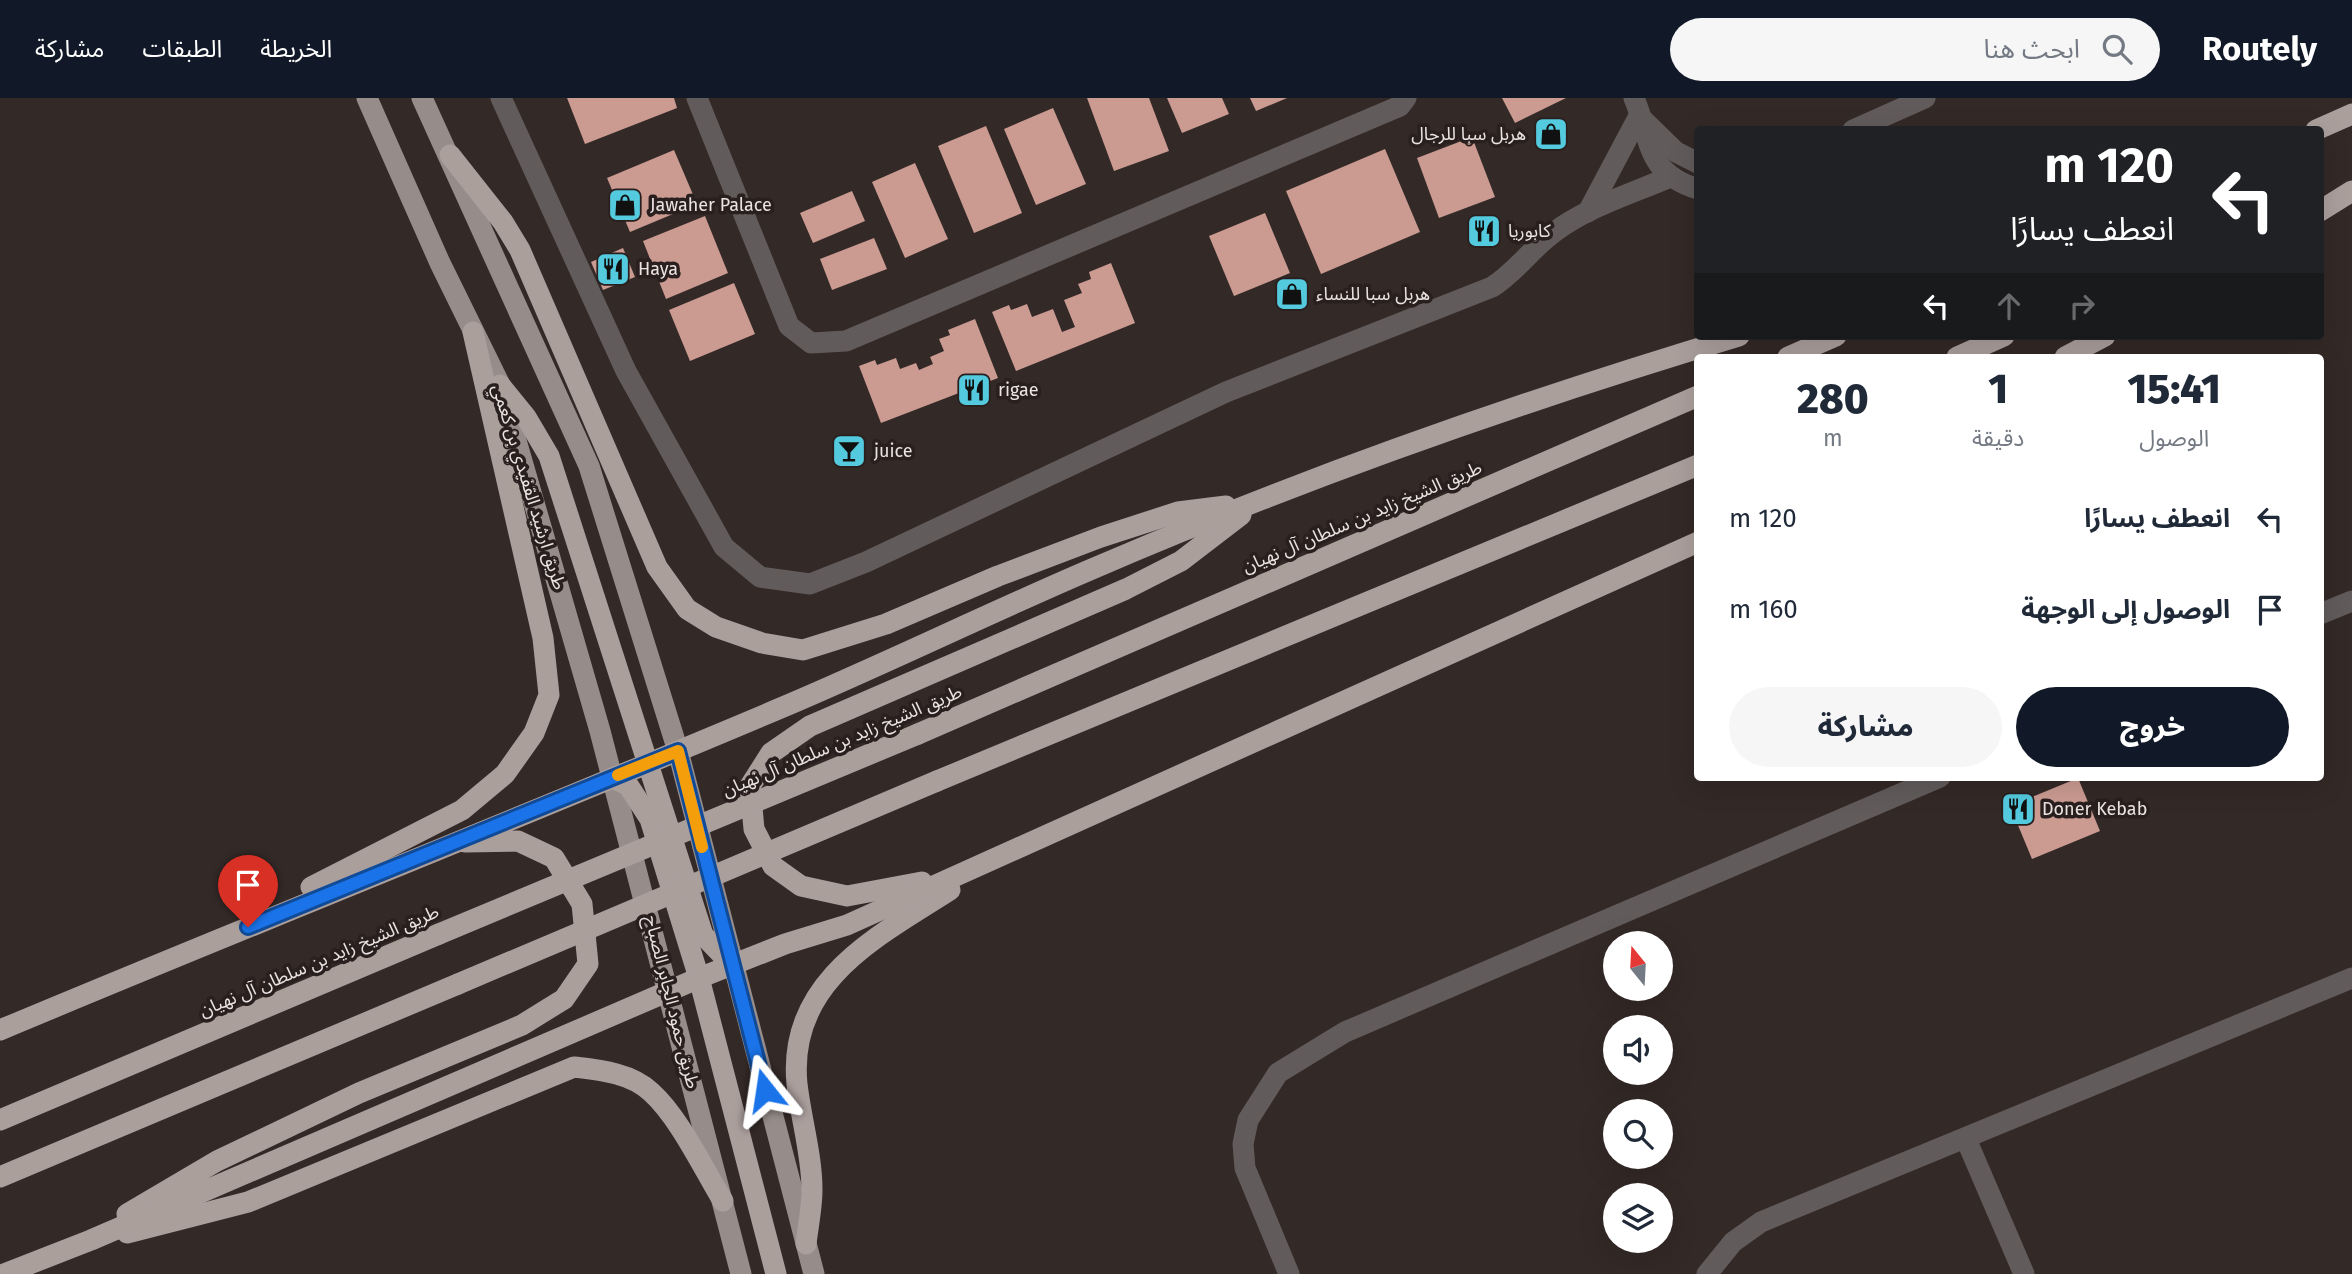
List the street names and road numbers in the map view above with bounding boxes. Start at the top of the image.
street label: طريق ارشيد القفيدي بن كعمي [485,382,571,593]
street label: طريق الشيخ زايد بن سلطان آل نهيان [1239,456,1486,579]
street label: طريق الشيخ زايد بن سلطان آل نهيان [719,680,966,803]
street label: طريق الشيخ زايد بن سلطان آل نهيان [196,900,443,1023]
street label: طريق حمود الجابر الصباح [638,913,704,1091]

